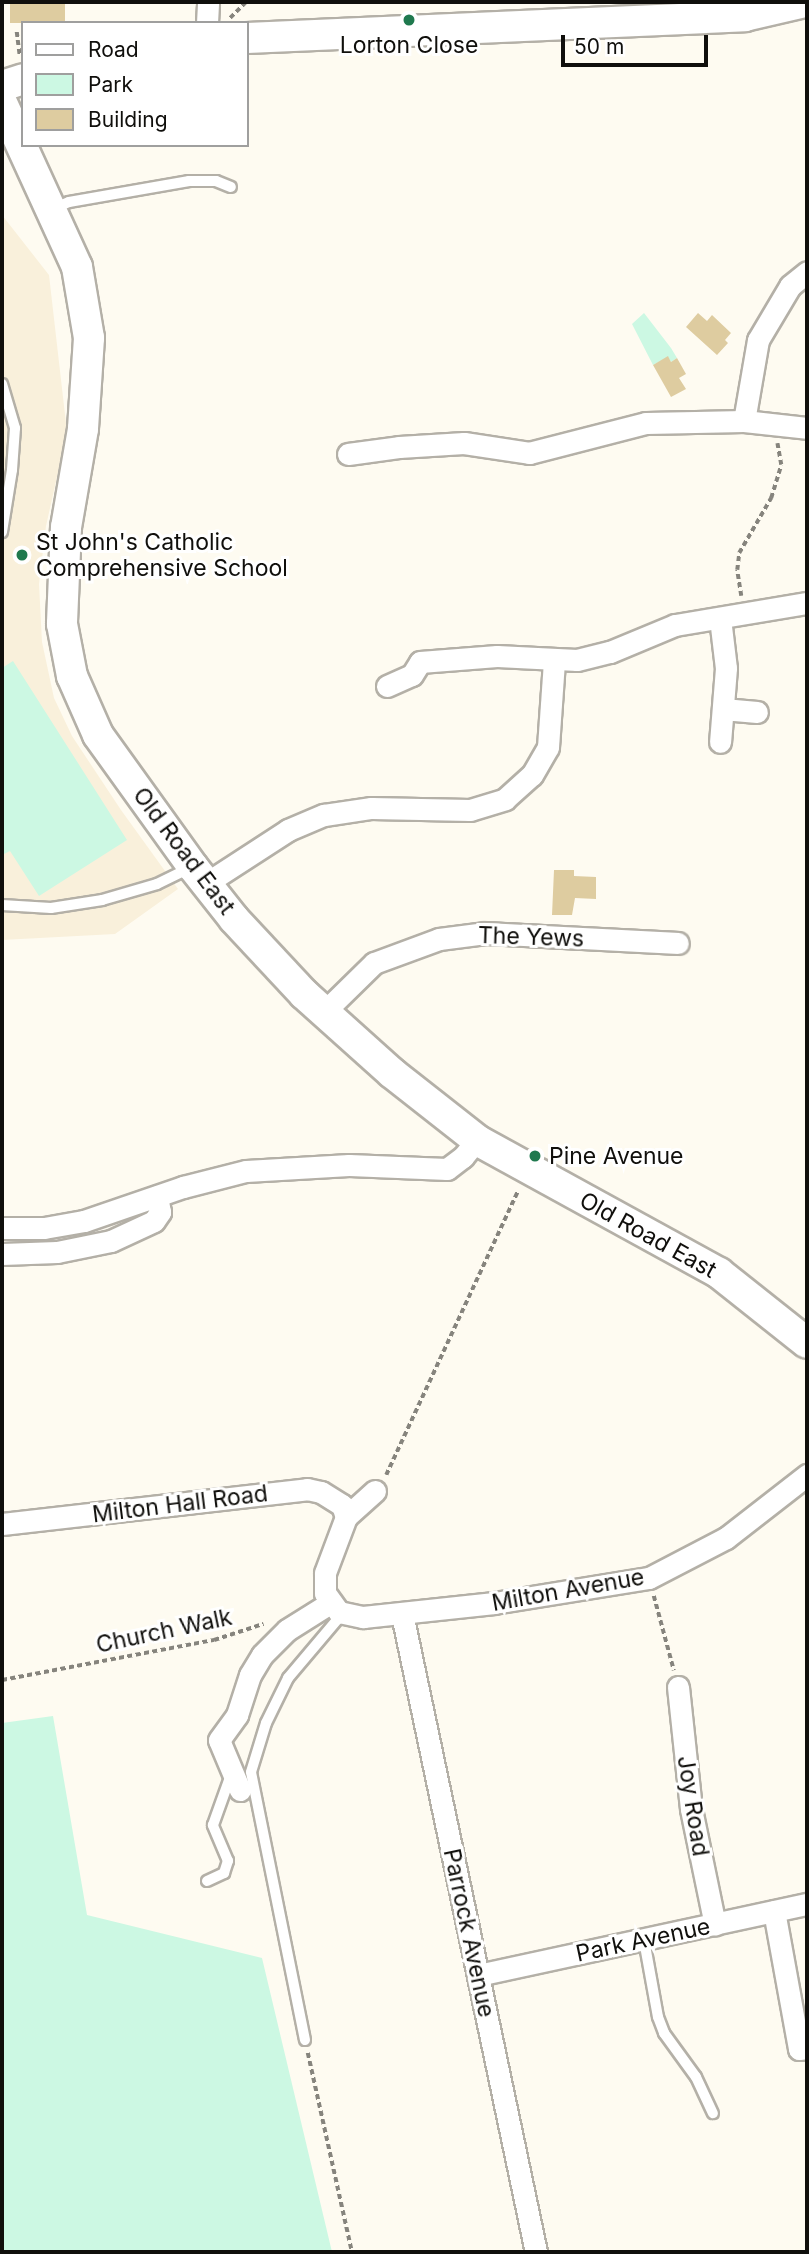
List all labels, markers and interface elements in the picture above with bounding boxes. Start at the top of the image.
marker: Lorton Close [401,12,417,28]
legend [21,21,248,147]
scale bar [564,21,711,65]
place label: Lorton Close [340,31,478,59]
text: 50 m [574,34,624,59]
text: Road [88,37,139,62]
text: Park [88,72,133,97]
text: Building [88,107,168,132]
place label: St John's Catholic Comprehensive School [36,528,288,582]
marker: St John's Catholic Comprehensive School [14,547,30,563]
street label: Old Road East [127,782,241,920]
street label: The Yews [477,921,585,953]
place label: Pine Avenue [549,1142,684,1170]
marker: Pine Avenue [527,1148,543,1164]
street label: Old Road East [575,1186,721,1284]
street label: Milton Hall Road [91,1480,269,1528]
street label: Milton Avenue [490,1563,646,1617]
street label: Church Walk [94,1603,234,1659]
street label: Joy Road [671,1754,715,1858]
street label: Parrock Avenue [438,1846,500,2020]
street label: Park Avenue [573,1912,713,1968]

